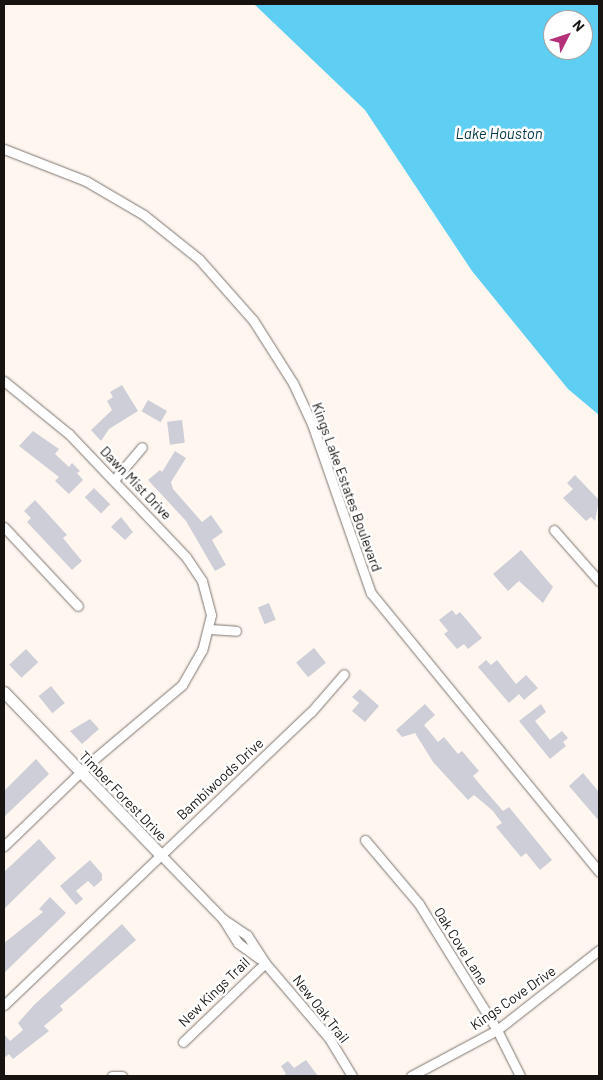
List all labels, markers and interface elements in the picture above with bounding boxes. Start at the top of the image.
north arrow [543,10,593,60]
text: N [569,16,588,35]
water label: Lake Houston [456,125,542,143]
street label: Kings Lake Estates Boulevard [309,400,385,574]
street label: Dawn Mist Drive [97,443,175,523]
street label: Bambiwoods Drive [173,735,267,823]
street label: Timber Forest Drive [76,747,170,845]
street label: Oak Cove Lane [431,904,491,988]
street label: New Kings Trail [175,954,253,1030]
street label: Kings Cove Drive [467,962,559,1034]
street label: New Oak Trail [289,972,353,1046]

